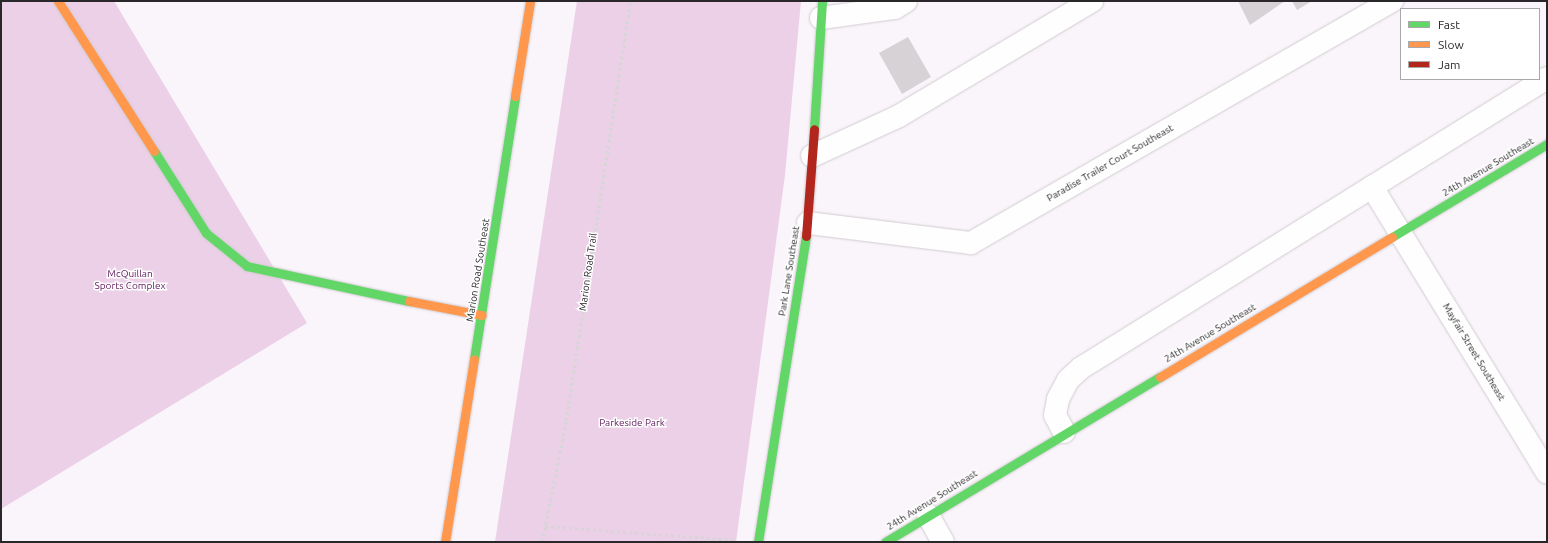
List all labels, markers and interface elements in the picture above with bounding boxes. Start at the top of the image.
legend [1400,8,1540,80]
text: Fast [1438,18,1460,31]
text: Slow [1438,38,1464,51]
text: Jam [1438,58,1460,71]
street label: Paradise Trailer Court Southeast [1045,122,1175,204]
street label: 24th Avenue Southeast [1440,135,1536,199]
street label: Marion Road Southeast [464,217,492,323]
street label: Park Lane Southeast [776,225,802,317]
street label: Marion Road Trail [577,232,599,312]
park label: McQuillan Sports Complex [95,267,165,290]
street label: 24th Avenue Southeast [1162,301,1258,365]
street label: Mayfair Street Southeast [1440,301,1508,403]
park label: Parkeside Park [599,417,665,429]
street label: 24th Avenue Southeast [884,467,980,533]

